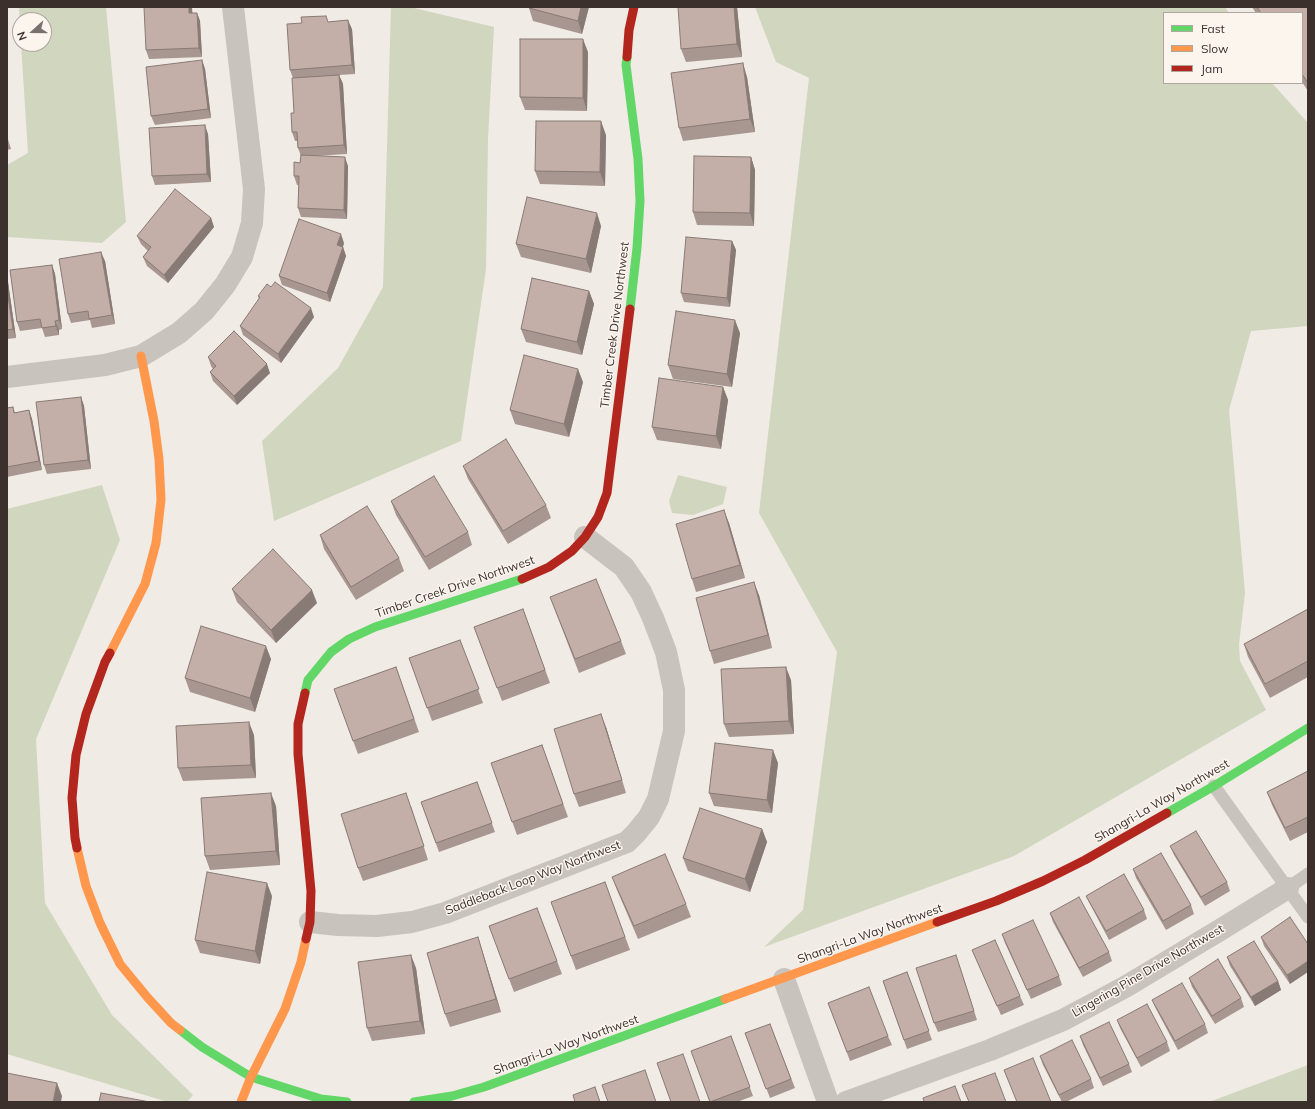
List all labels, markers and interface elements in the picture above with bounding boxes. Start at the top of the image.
north arrow [12,12,52,52]
legend [1163,12,1303,84]
text: Fast [1201,21,1225,36]
text: N [14,30,30,42]
text: Slow [1201,41,1229,56]
text: Jam [1201,61,1223,76]
street label: Timber Creek Drive Northwest [598,241,632,409]
street label: Timber Creek Drive Northwest [373,553,537,621]
street label: Shangri-La Way Northwest [1092,756,1232,846]
street label: Saddleback Loop Way Northwest [443,838,623,918]
street label: Shangri-La Way Northwest [796,901,944,967]
street label: Lingering Pine Drive Northwest [1070,922,1226,1020]
street label: Shangri-La Way Northwest [492,1012,640,1078]

